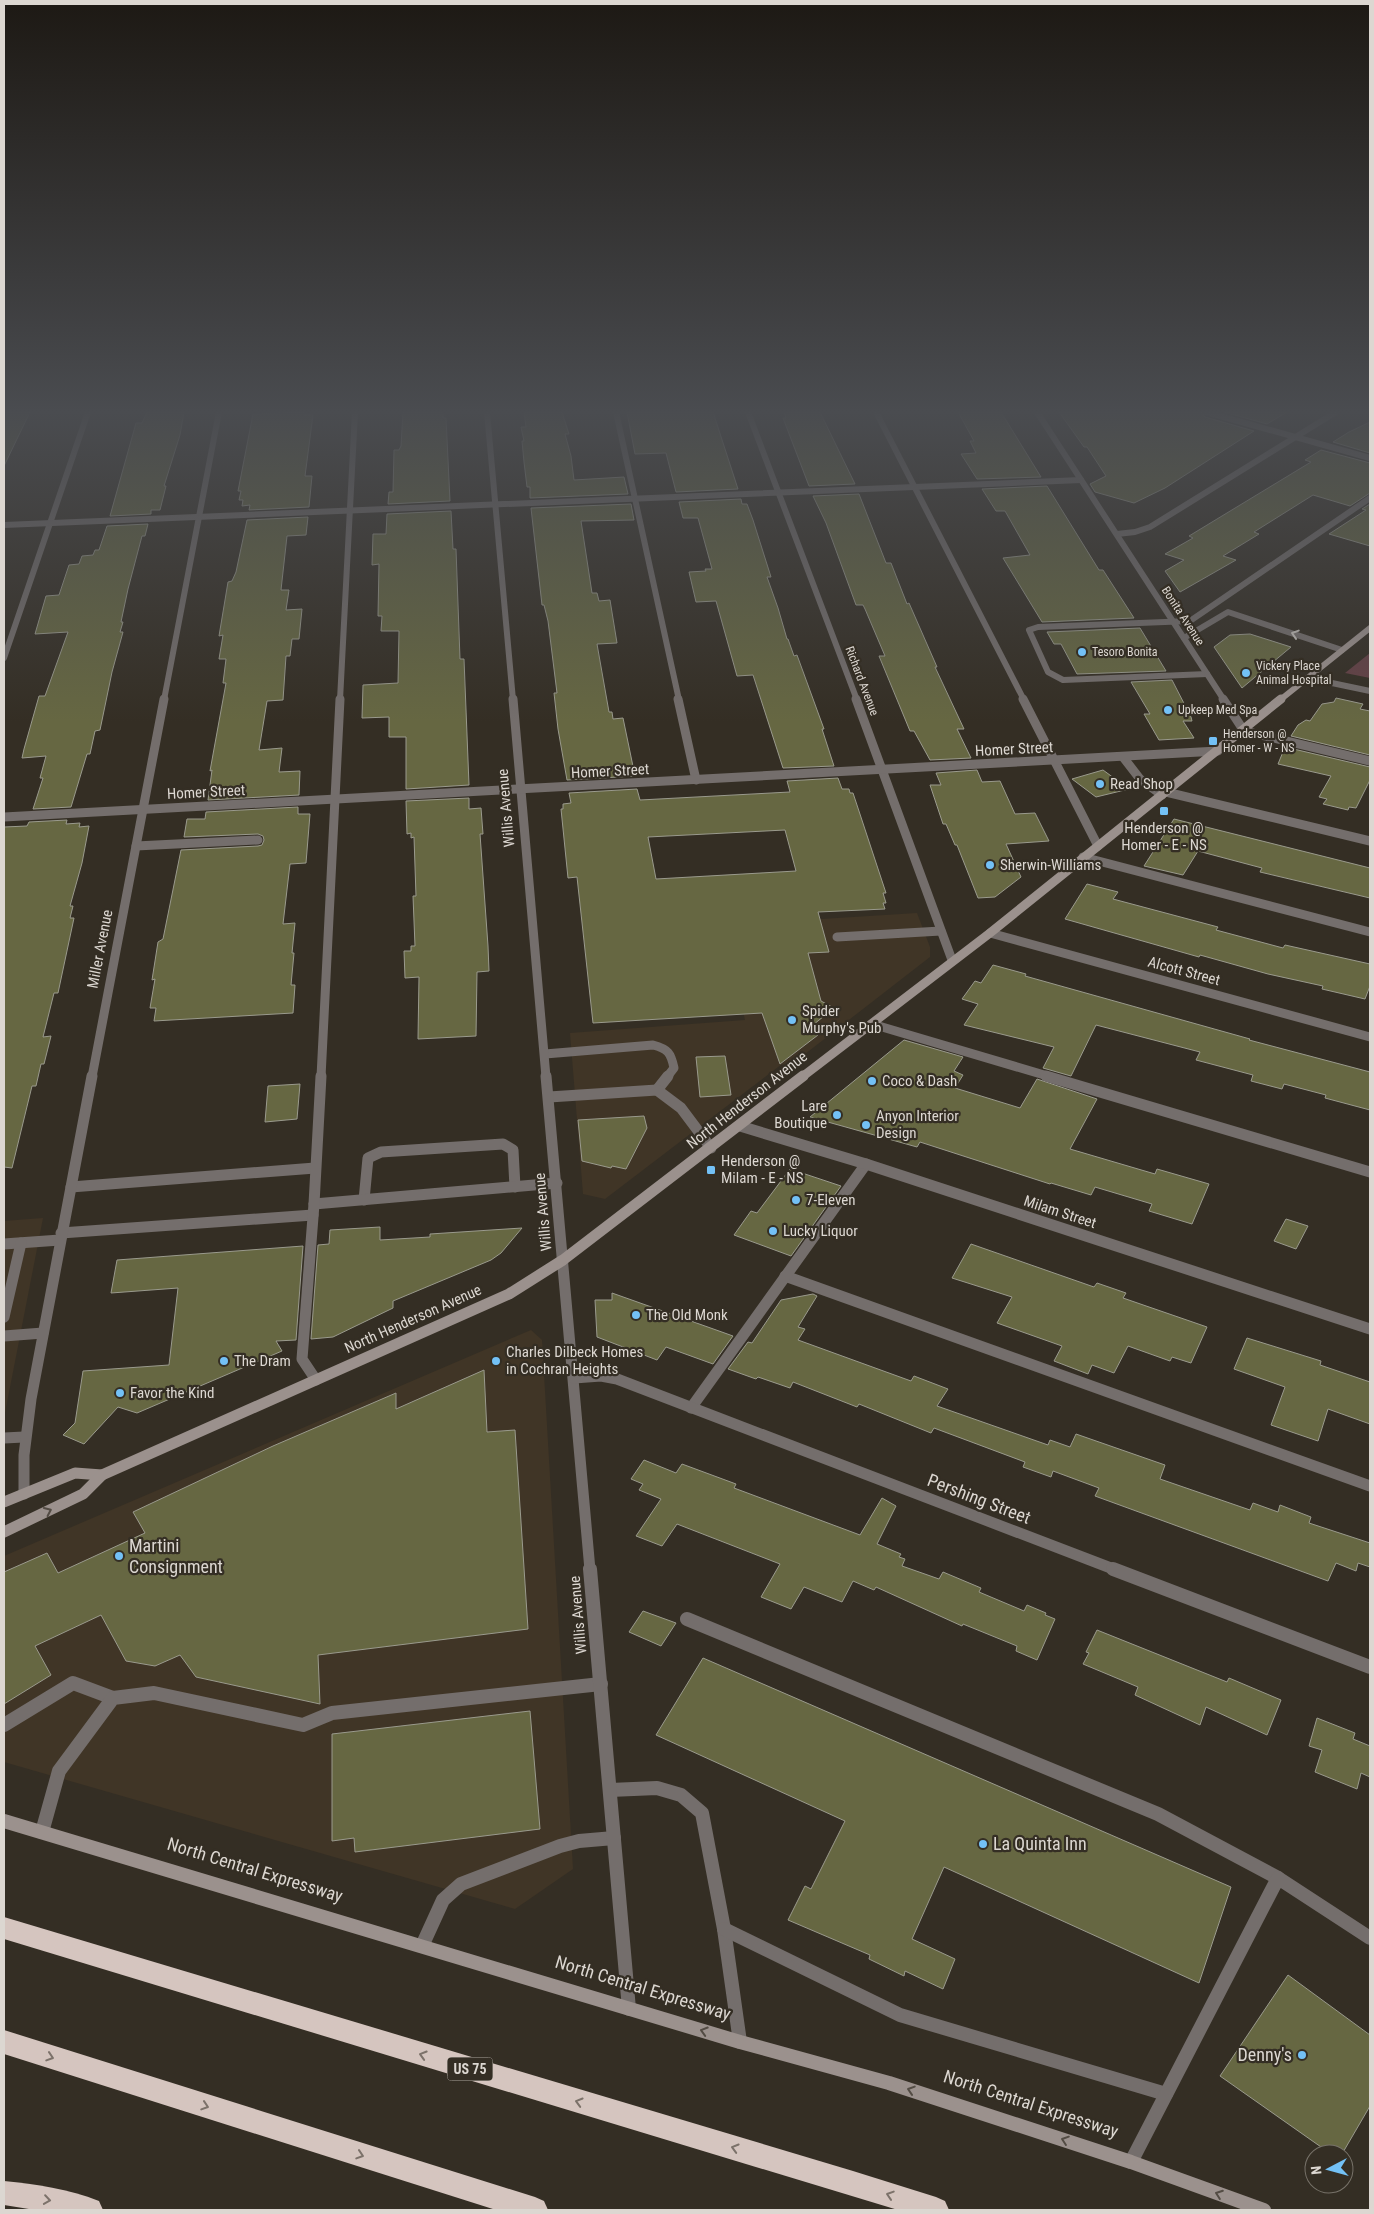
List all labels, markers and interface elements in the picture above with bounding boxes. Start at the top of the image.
street label: Bonita Avenue [1159,584,1208,649]
one-way arrow [1291,630,1300,640]
street label: Richard Avenue [842,644,882,718]
place label: Tesoro Bonita [1092,645,1158,659]
marker: Tesoro Bonita [1076,646,1088,658]
place label: Vickery Place Animal Hospital [1256,659,1331,687]
marker: Vickery Place Animal Hospital [1240,667,1252,679]
place label: Upkeep Med Spa [1178,703,1257,717]
marker: Upkeep Med Spa [1162,704,1174,716]
place label: Henderson @ Homer - W - NS [1223,727,1295,755]
marker: Henderson @ Homer - W - NS [1207,735,1219,747]
street label: Homer Street [974,738,1054,760]
street label: Homer Street [570,760,650,782]
street label: Willis Avenue [494,768,518,848]
place label: Read Shop [1110,775,1173,793]
marker: Read Shop [1094,778,1106,790]
street label: Homer Street [166,781,246,803]
marker: Henderson @ Homer - E - NS [1158,805,1170,817]
place label: Henderson @ Homer - E - NS [1121,819,1207,854]
place label: Sherwin-Williams [1000,856,1102,874]
marker: Sherwin-Williams [984,859,996,871]
street label: Miller Avenue [84,908,116,990]
street label: Alcott Street [1146,953,1222,989]
place label: Spider Murphy's Pub [802,1002,881,1037]
marker: Spider Murphy's Pub [786,1014,798,1026]
street label: North Henderson Avenue [683,1047,811,1153]
place label: Coco & Dash [882,1072,957,1090]
marker: Coco & Dash [866,1075,878,1087]
place label: Lare Boutique [774,1097,827,1132]
place label: Anyon Interior Design [876,1107,959,1142]
marker: Lare Boutique [831,1109,843,1121]
marker: Anyon Interior Design [860,1119,872,1131]
place label: Henderson @ Milam - E - NS [721,1152,804,1187]
marker: Henderson @ Milam - E - NS [705,1164,717,1176]
street label: Willis Avenue [531,1172,555,1252]
place label: 7-Eleven [806,1191,856,1209]
street label: Milam Street [1021,1192,1099,1232]
marker: 7-Eleven [790,1194,802,1206]
place label: Lucky Liquor [783,1222,858,1240]
marker: Lucky Liquor [767,1225,779,1237]
street label: North Henderson Avenue [342,1281,484,1357]
place label: The Old Monk [646,1306,728,1324]
marker: The Old Monk [630,1309,642,1321]
place label: Charles Dilbeck Homes in Cochran Heights [506,1343,643,1378]
place label: The Dram [234,1352,291,1370]
marker: The Dram [218,1355,230,1367]
marker: Charles Dilbeck Homes in Cochran Heights [490,1355,502,1367]
place label: Favor the Kind [130,1384,214,1402]
marker: Favor the Kind [114,1387,126,1399]
street label: Pershing Street [925,1469,1034,1528]
one-way arrow [43,1507,52,1517]
place label: Martini Consignment [129,1535,223,1577]
marker: Martini Consignment [113,1550,125,1562]
street label: Willis Avenue [566,1575,590,1655]
street label: North Central Expressway [165,1833,346,1906]
place label: La Quinta Inn [993,1833,1087,1854]
marker: La Quinta Inn [977,1838,989,1850]
street label: North Central Expressway [553,1951,734,2024]
one-way arrow [700,2027,708,2037]
place label: Denny's [1238,2044,1292,2065]
marker: Denny's [1296,2049,1308,2061]
one-way arrow [420,2050,428,2060]
one-way arrow [46,2051,54,2061]
road number: US 75 [448,2058,492,2080]
street label: North Central Expressway [941,2065,1122,2142]
one-way arrow [907,2086,915,2096]
one-way arrow [575,2097,583,2107]
one-way arrow [201,2100,209,2110]
one-way arrow [1062,2136,1070,2146]
one-way arrow [731,2143,739,2153]
north arrow [1304,2144,1354,2194]
one-way arrow [355,2149,364,2159]
text: N [1308,2165,1324,2175]
one-way arrow [1215,2190,1223,2200]
one-way arrow [886,2191,895,2201]
one-way arrow [43,2194,52,2204]

